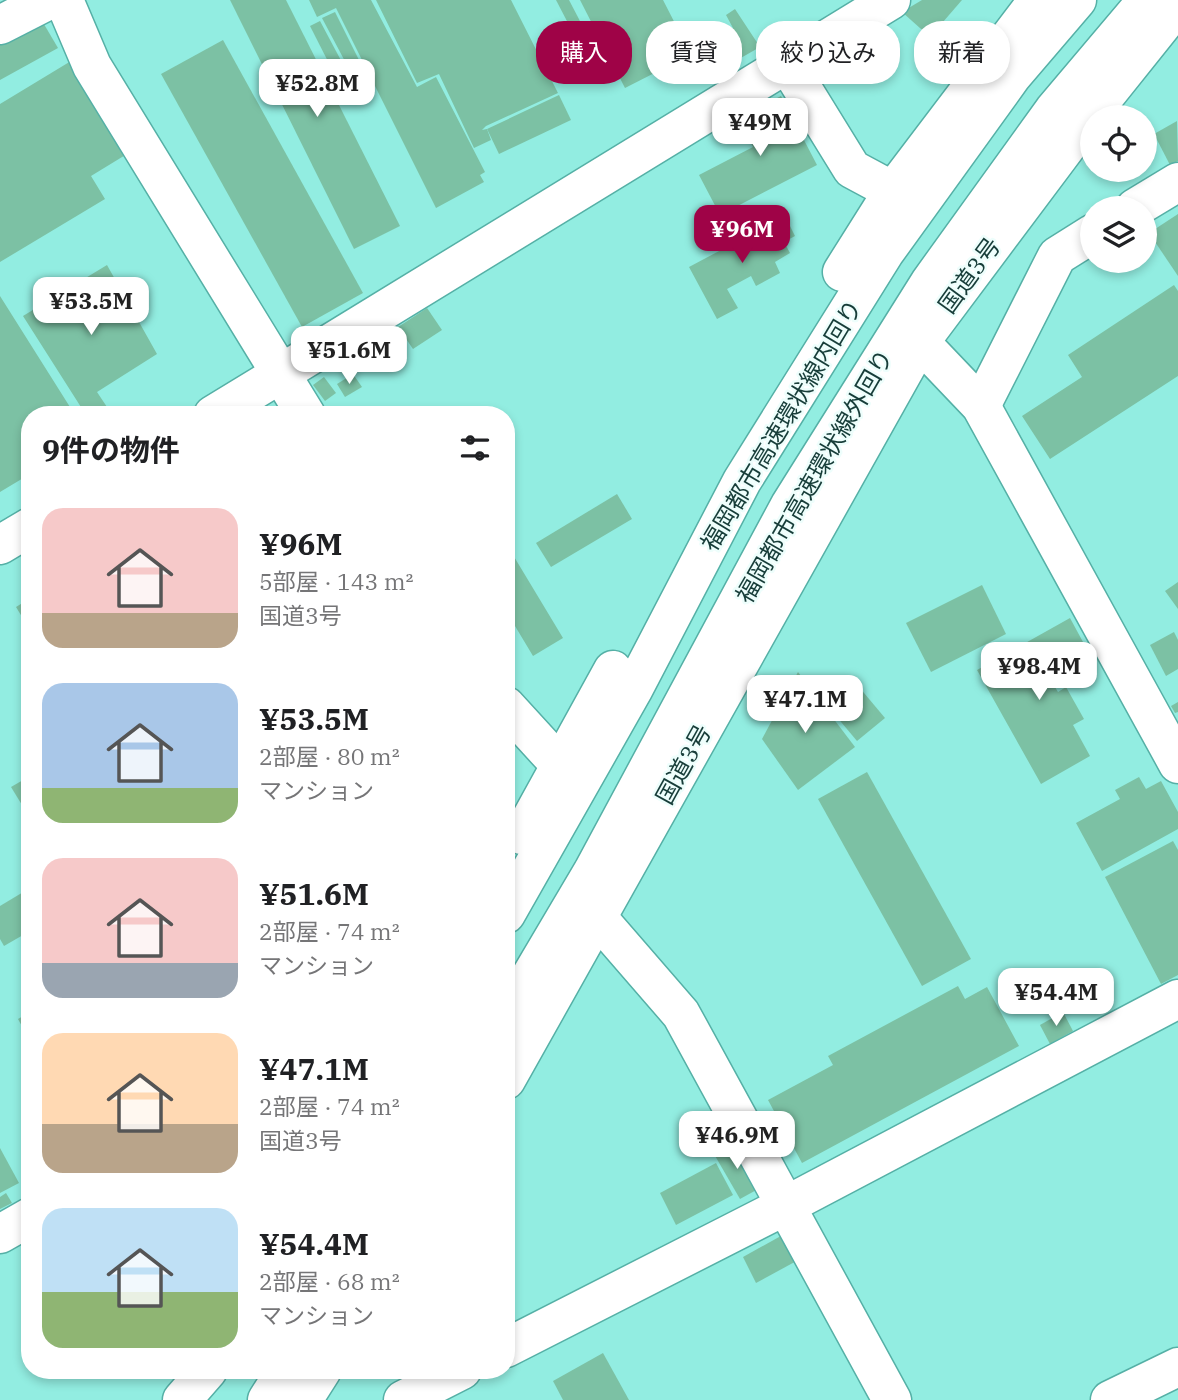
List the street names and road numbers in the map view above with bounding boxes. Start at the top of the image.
street label: 国道3号 [931,231,1007,319]
street label: 福岡都市高速環状線内回り [693,293,869,557]
street label: 福岡都市高速環状線外回り [728,343,900,609]
street label: 国道3号 [648,718,718,810]

